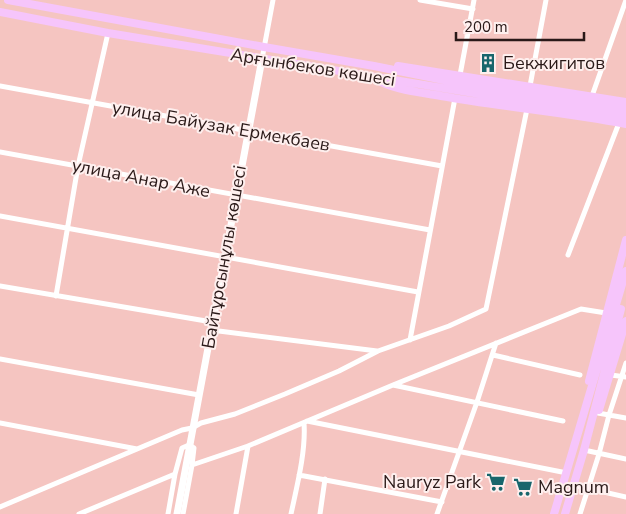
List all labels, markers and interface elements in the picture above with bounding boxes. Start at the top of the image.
scale bar [456,10,584,42]
text: 200 m [464,17,508,37]
street label: Арғынбеков көшесі [229,42,397,92]
place label: Бекжигитов [503,51,605,75]
building icon: Бекжигитов [477,52,499,74]
street label: улица Байузак Ермекбаев [110,95,332,157]
street label: улица Анар Аже [70,153,212,203]
street label: Байтұрсынұлы көшесі [196,163,252,351]
place label: Nauryz Park [383,470,482,494]
supermarket icon: Nauryz Park [485,471,507,493]
place label: Magnum [538,475,609,499]
supermarket icon: Magnum [512,476,534,498]

